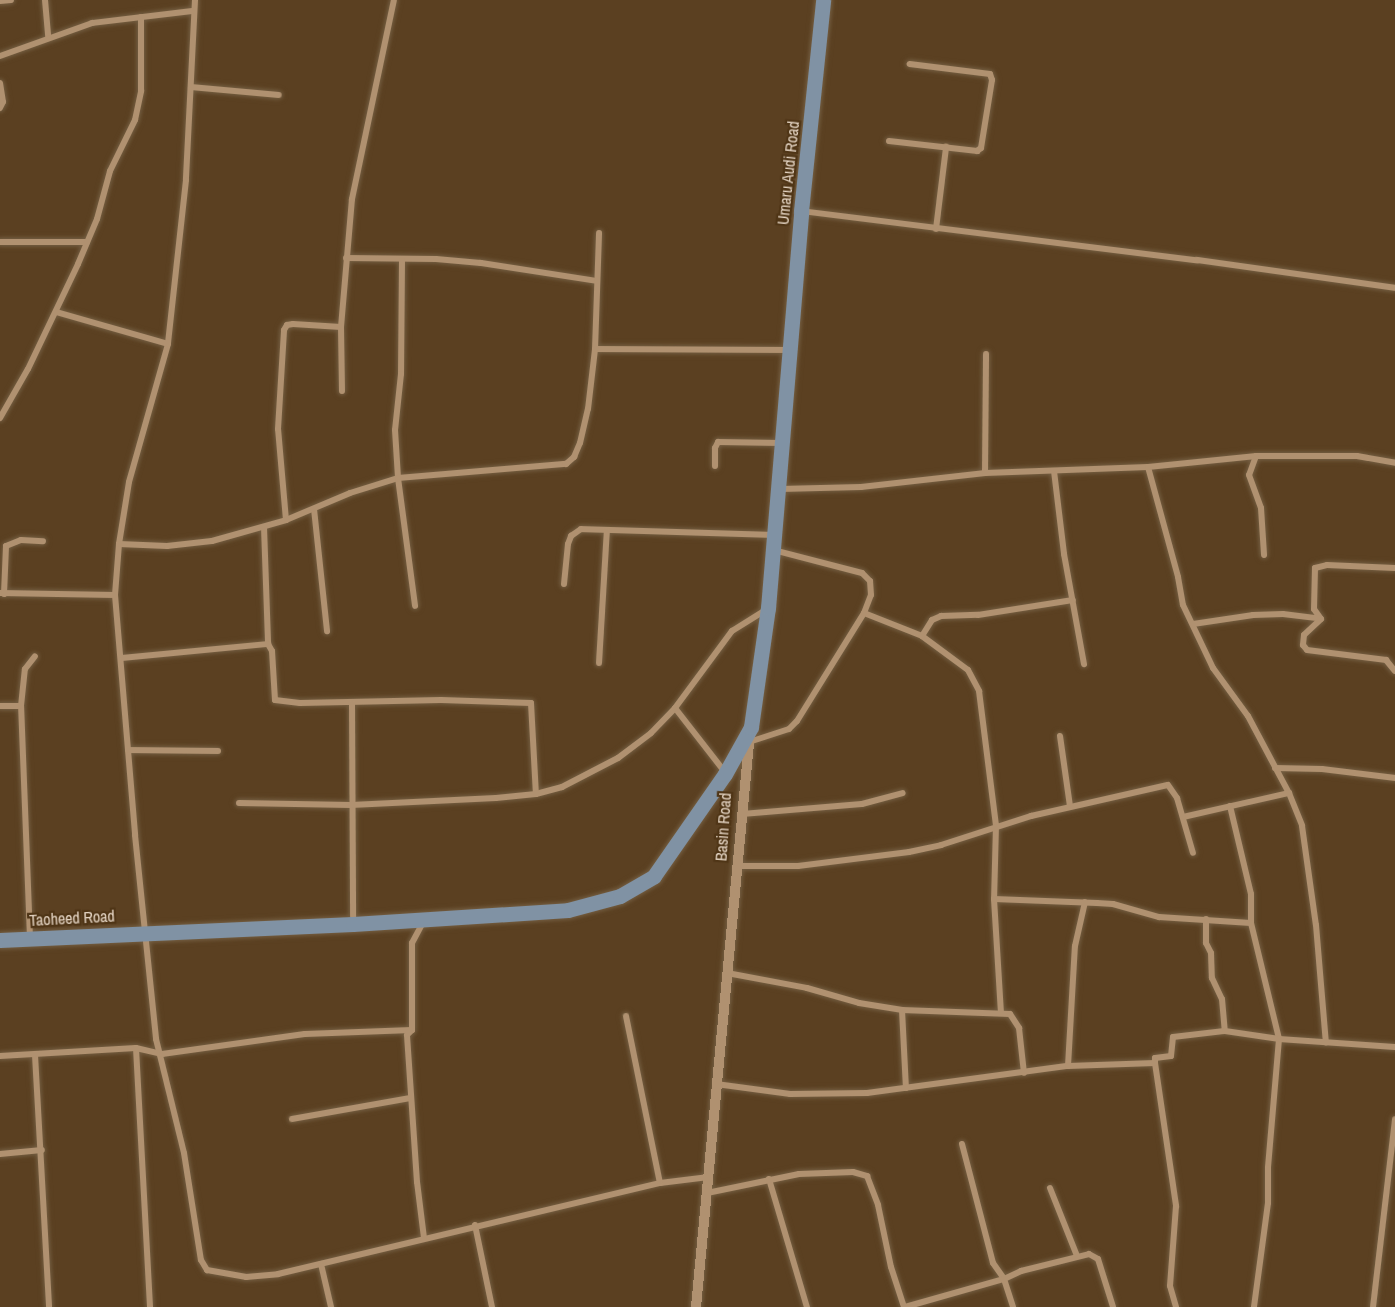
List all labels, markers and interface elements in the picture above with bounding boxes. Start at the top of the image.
street label: Umaru Audi Road [773,120,803,226]
street label: Basin Road [711,792,735,862]
street label: Taoheed Road [29,906,115,930]

